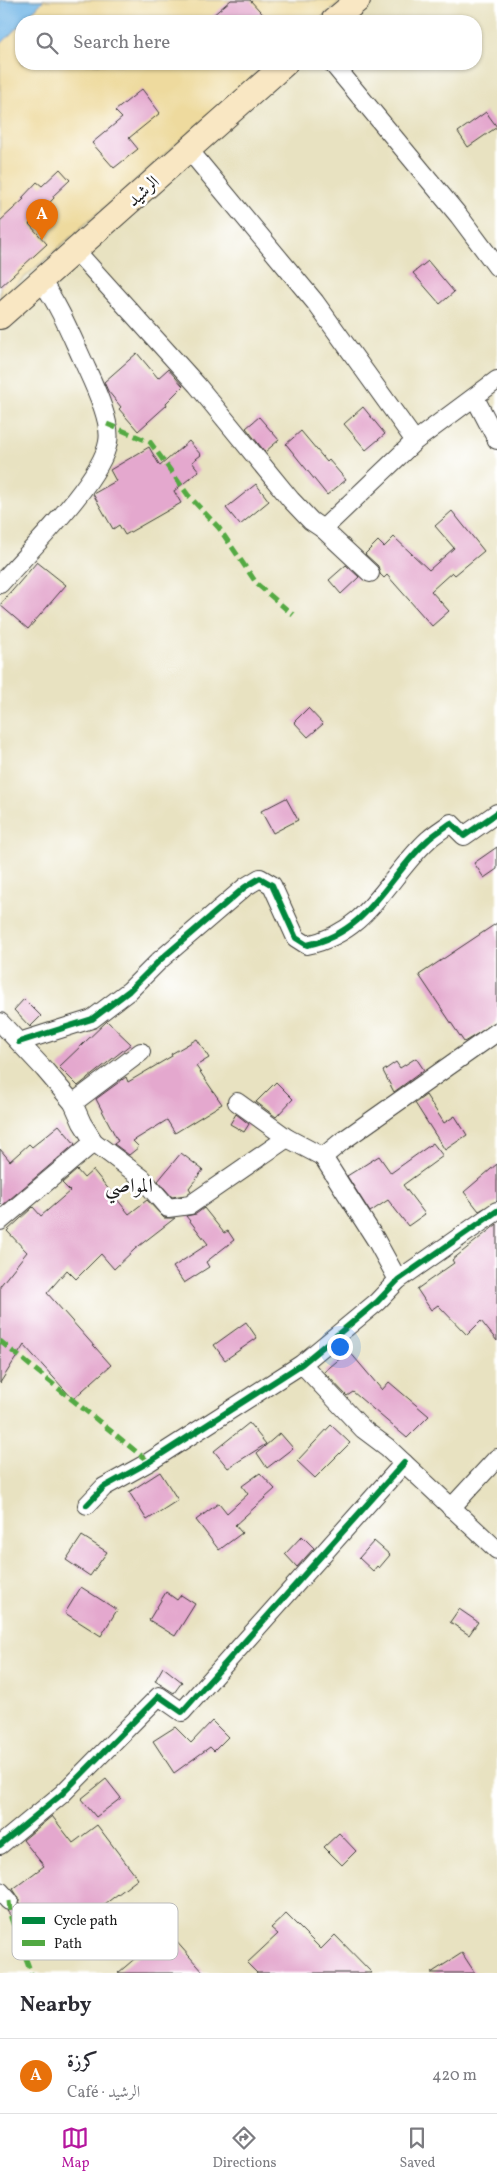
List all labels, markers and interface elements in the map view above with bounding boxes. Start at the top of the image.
search box [15,15,482,70]
icon: search [33,29,61,57]
text: Search here [73,30,170,56]
street label: الرشيد [122,171,166,214]
pin: A [26,199,58,240]
district label: المواصي [105,1173,153,1204]
your location [327,1334,353,1360]
legend [12,1903,178,1960]
text: Cycle path [54,1912,118,1931]
text: Path [54,1935,82,1954]
text: Nearby [20,1991,91,2020]
text: كرزة [67,2049,98,2075]
text: A [30,2065,42,2087]
text: 420 m [432,2065,477,2087]
text: Café · الرشيد [67,2082,140,2104]
tab: Map [61,2124,89,2173]
tab: Directions [212,2124,277,2173]
tab: Saved [399,2124,436,2173]

